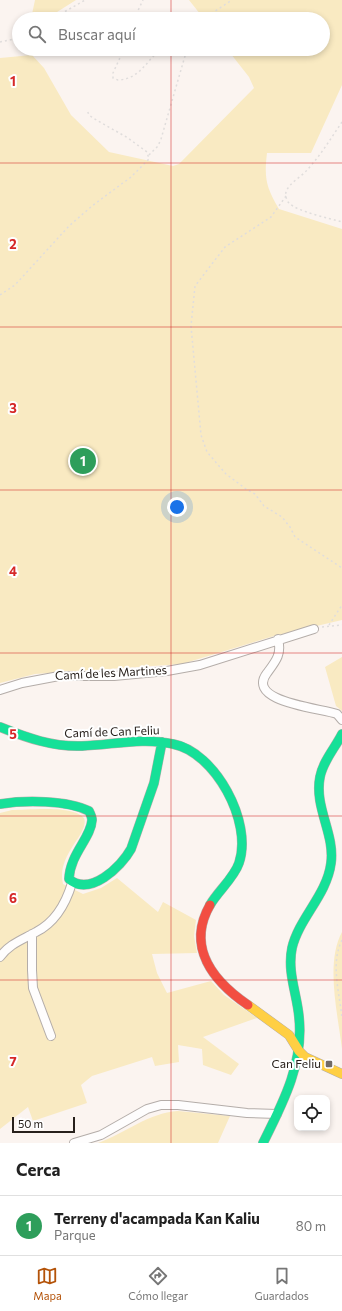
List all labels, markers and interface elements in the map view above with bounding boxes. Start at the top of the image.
search box [12,12,330,56]
icon: search [26,23,48,45]
text: Buscar aquí [58,25,136,43]
text: 1 [10,73,16,89]
text: 2 [9,236,17,252]
text: 3 [9,400,17,416]
pin: 1 [70,446,96,476]
your location [167,497,187,517]
text: 4 [9,563,17,579]
street label: Camí de les Martines [55,662,167,682]
street label: Camí de Can Feliu [64,722,160,740]
text: 5 [9,726,17,742]
text: 6 [9,890,17,906]
text: 7 [9,1053,17,1069]
place label: Can Feliu [272,1056,321,1070]
marker: Can Feliu [324,1059,334,1069]
map controls [294,1095,330,1131]
button: locate [294,1095,330,1131]
scale bar [12,1115,75,1134]
text: 50 m [18,1117,43,1130]
text: Cerca [16,1159,61,1180]
text: Terreny d'acampada Kan Kaliu [54,1209,260,1227]
text: 1 [26,1218,32,1234]
text: 80 m [296,1218,326,1234]
text: Parque [54,1227,96,1243]
tab: Mapa [33,1265,62,1302]
tab: Cómo llegar [128,1265,188,1302]
tab: Guardados [255,1265,309,1302]

